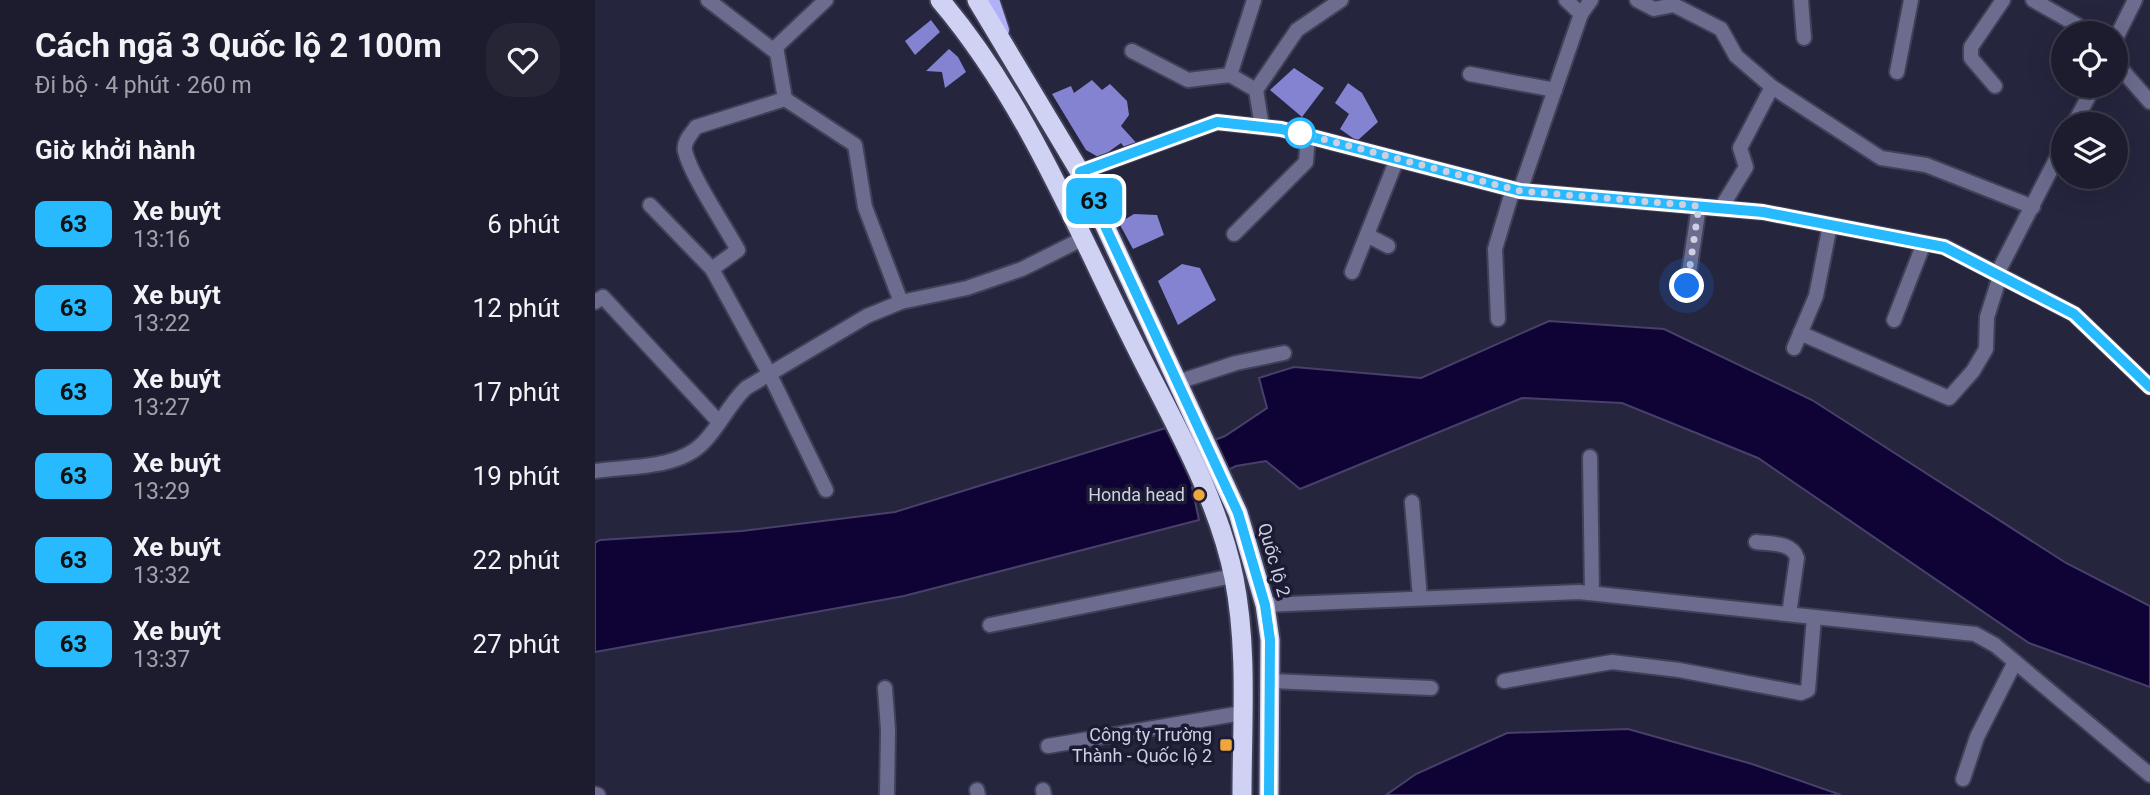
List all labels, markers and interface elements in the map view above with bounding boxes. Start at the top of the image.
map controls [2051,21,2128,189]
button: locate [2051,21,2128,98]
button: heart [486,23,560,97]
text: Cách ngã 3 Quốc lộ 2 100m [35,26,442,65]
text: Đi bộ · 4 phút · 260 m [35,72,252,99]
button: layers [2051,112,2128,189]
unlabelled marker [1285,118,1315,148]
text: Giờ khởi hành [35,135,196,165]
line badge: 63 [1063,178,1125,224]
text: 63 [1080,187,1108,215]
text: Xe buýt [133,196,221,226]
text: 6 phút [487,209,560,239]
text: 63 [60,210,87,238]
text: 13:16 [133,226,190,253]
your location [1669,268,1704,303]
text: Xe buýt [133,280,221,310]
text: 12 phút [473,293,560,323]
text: 63 [60,294,87,322]
text: 13:22 [133,310,190,337]
text: Xe buýt [133,364,221,394]
text: 17 phút [473,377,560,407]
text: 63 [60,378,87,406]
text: 13:27 [133,394,190,421]
text: Xe buýt [133,448,221,478]
text: 19 phút [473,461,560,491]
text: 63 [60,462,87,490]
text: 13:29 [133,478,190,505]
place label: Honda head [1088,484,1185,505]
marker: Honda head [1191,487,1207,503]
street label: Quốc lộ 2 [1254,521,1295,599]
text: Xe buýt [133,532,221,562]
text: 22 phút [473,545,560,575]
text: 63 [60,546,87,574]
text: 13:32 [133,562,190,589]
text: Xe buýt [133,616,221,646]
text: 27 phút [473,629,560,659]
text: 63 [60,630,87,658]
text: 13:37 [133,646,190,673]
place label: Công ty Trường Thành - Quốc lộ 2 [1072,724,1212,766]
marker: Công ty Trường Thành - Quốc lộ 2 [1218,737,1234,753]

